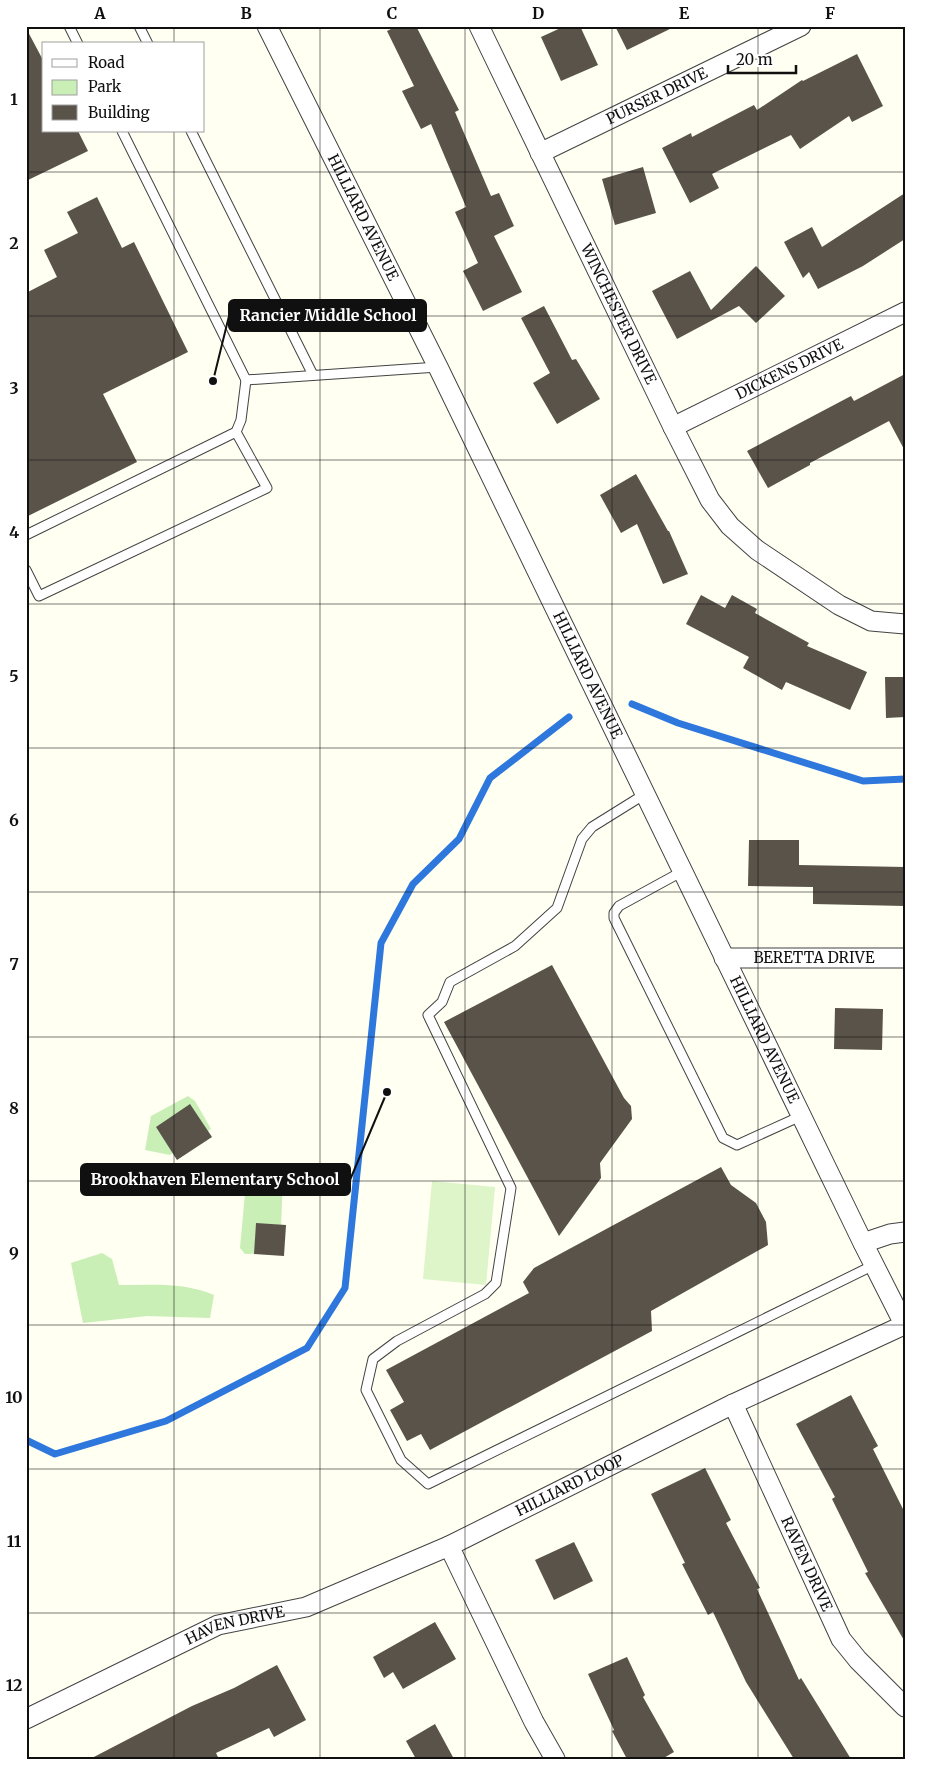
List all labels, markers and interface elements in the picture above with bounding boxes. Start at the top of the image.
text: A [93,3,106,23]
text: B [240,3,252,23]
text: C [387,3,397,23]
text: D [532,3,544,23]
text: E [679,3,690,23]
text: F [825,3,835,23]
legend [42,42,205,132]
scale bar [728,42,796,74]
text: 20 m [736,50,773,69]
text: Road [88,53,124,72]
street label: PURSER DRIVE [603,63,711,128]
text: Park [88,77,122,96]
text: 1 [10,89,18,109]
text: Building [88,103,150,122]
street label: HILLIARD AVENUE [324,151,403,284]
text: 2 [9,233,19,253]
street label: WINCHESTER DRIVE [576,240,661,388]
callout: Rancier Middle School [229,300,426,331]
text: Rancier Middle School [239,305,417,325]
street label: DICKENS DRIVE [732,334,846,403]
text: 3 [9,378,19,398]
text: 4 [9,522,19,542]
street label: HILLIARD AVENUE [549,608,627,742]
text: 5 [9,666,19,686]
text: 6 [9,810,19,830]
street label: BERETTA DRIVE [753,948,875,967]
text: 7 [9,954,19,974]
street label: HILLIARD AVENUE [726,973,804,1106]
text: 8 [9,1098,19,1118]
callout: Brookhaven Elementary School [81,1164,350,1195]
text: Brookhaven Elementary School [90,1169,340,1189]
text: 9 [9,1243,19,1263]
text: 10 [5,1387,23,1407]
street label: HILLIARD LOOP [512,1450,627,1520]
street label: RAVEN DRIVE [777,1513,837,1614]
text: 11 [7,1531,22,1551]
street label: HAVEN DRIVE [182,1602,287,1649]
text: 12 [6,1675,22,1695]

